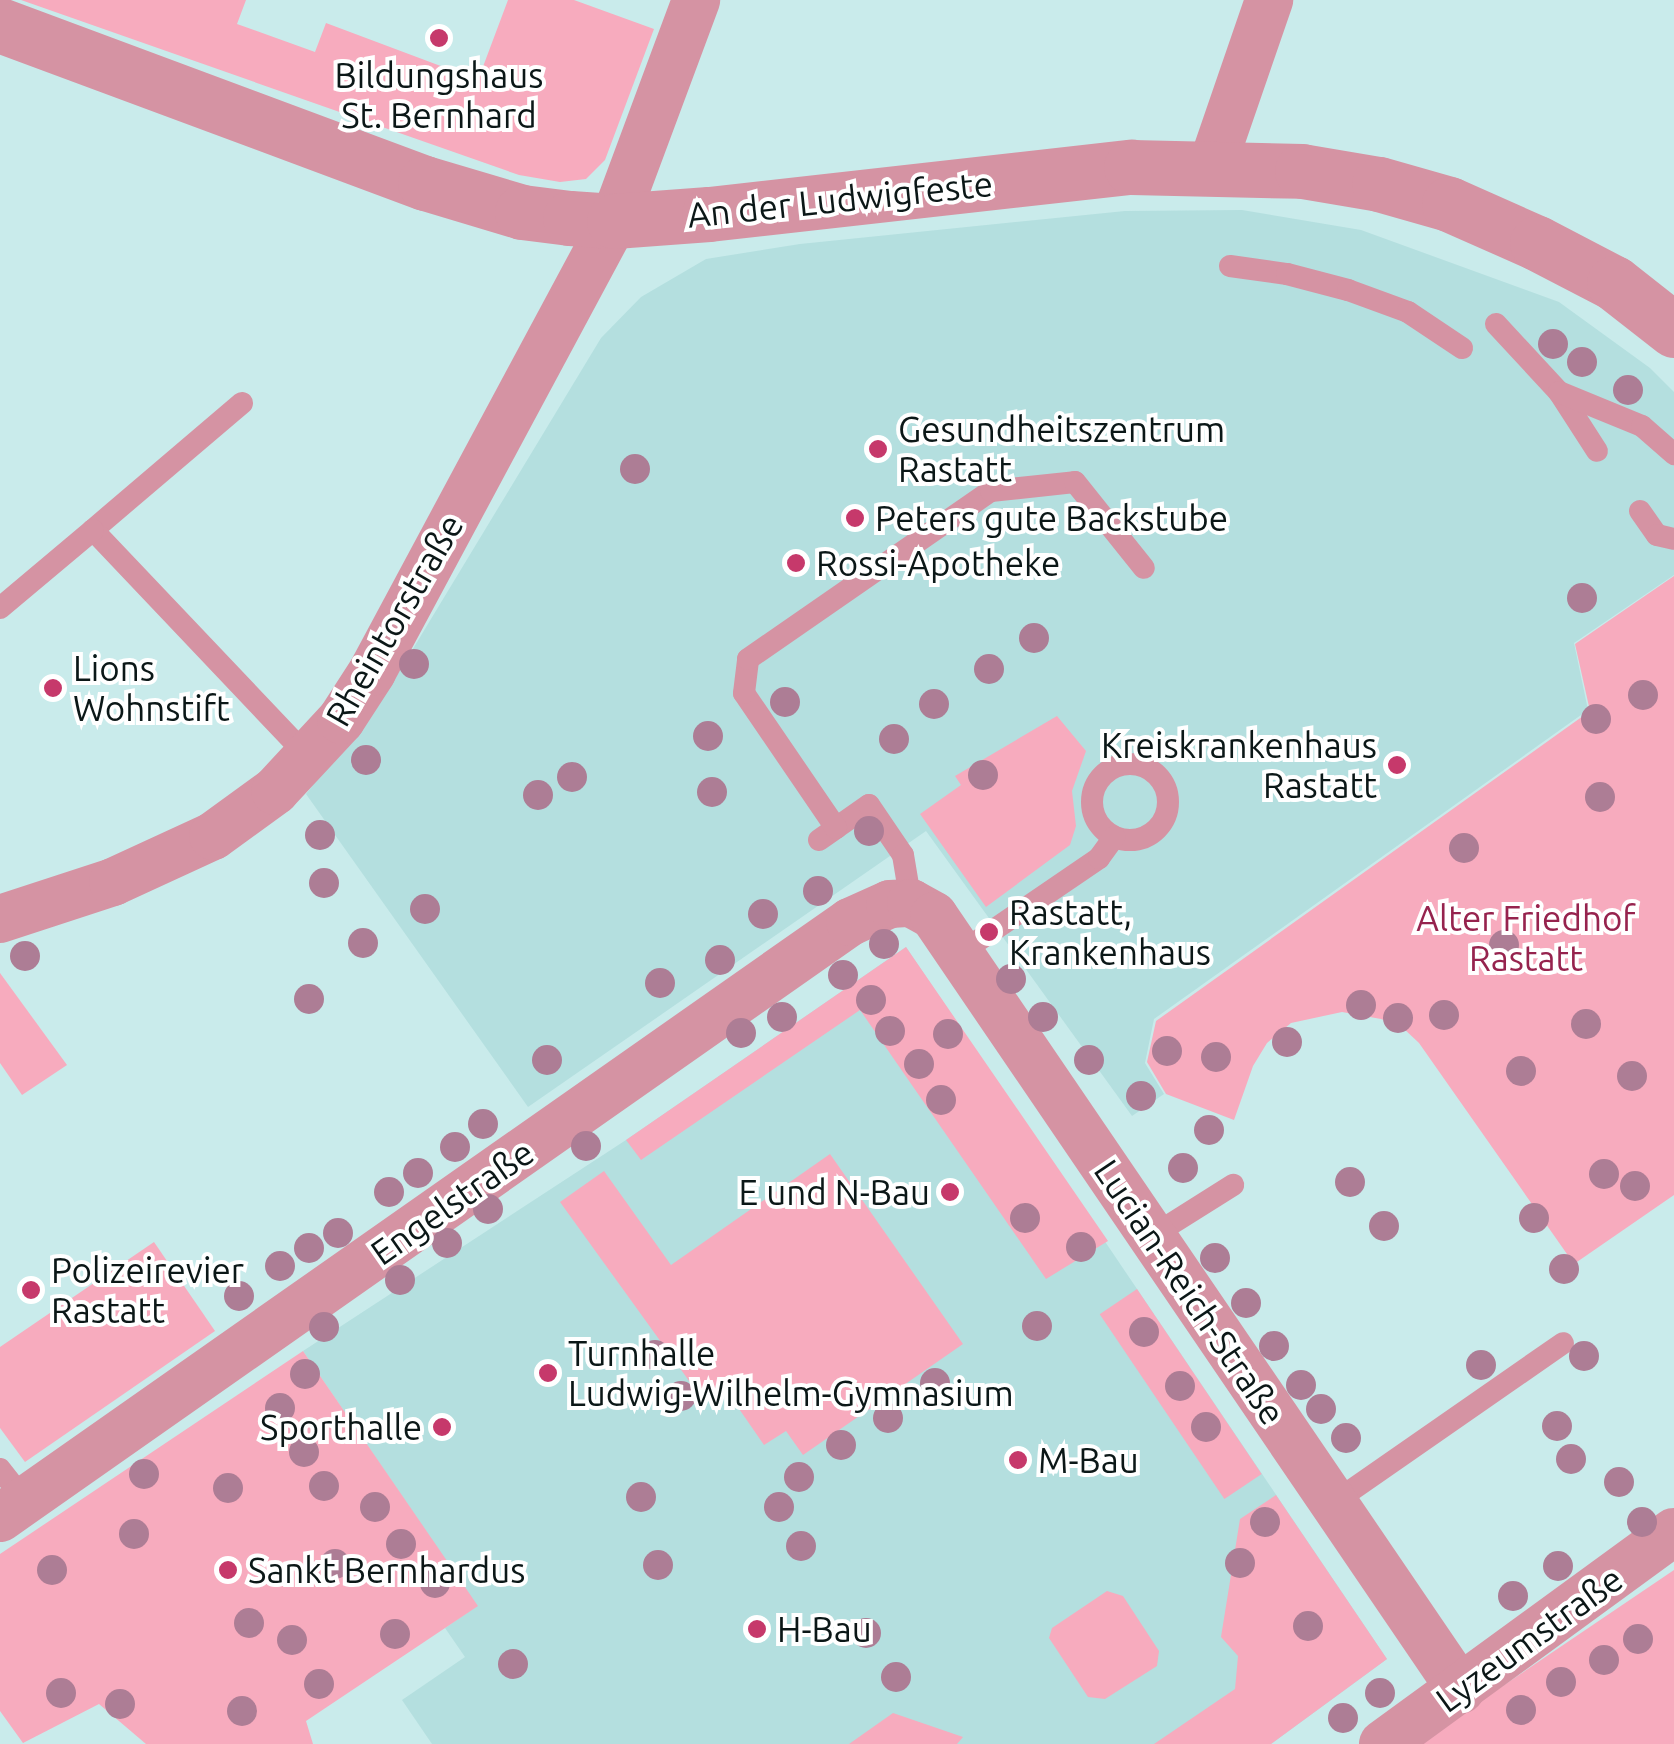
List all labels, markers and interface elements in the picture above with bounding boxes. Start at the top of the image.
marker: Bildungshaus St. Bernhard [428,27,450,49]
place label: Bildungshaus St. Bernhard [335,54,543,136]
street label: An der Ludwigfeste [685,162,995,236]
place label: Gesundheitszentrum Rastatt [898,408,1225,490]
marker: Gesundheitszentrum Rastatt [867,438,889,460]
place label: Peters gute Backstube [875,497,1228,539]
street label: Rheintorstraße [316,507,472,733]
marker: Peters gute Backstube [844,507,866,529]
place label: Rossi-Apotheke [816,542,1060,584]
marker: Rossi-Apotheke [785,552,807,574]
place label: Lions Wohnstift [73,647,230,729]
marker: Lions Wohnstift [42,677,64,699]
place label: Kreiskrankenhaus Rastatt [1101,724,1377,806]
marker: Kreiskrankenhaus Rastatt [1386,754,1408,776]
place label: Rastatt, Krankenhaus [1009,891,1211,973]
park label: Alter Friedhof Rastatt [1416,897,1636,979]
marker: Rastatt, Krankenhaus [978,921,1000,943]
street label: Engelstraße [363,1131,541,1273]
street label: Lucian-Reich-Straße [1086,1152,1294,1432]
place label: E und N-Bau [739,1171,930,1213]
marker: E und N-Bau [939,1181,961,1203]
place label: Polizeirevier Rastatt [51,1249,244,1331]
marker: Polizeirevier Rastatt [20,1279,42,1301]
place label: Turnhalle Ludwig-Wilhelm-Gymnasium [568,1332,1014,1414]
marker: Turnhalle Ludwig-Wilhelm-Gymnasium [537,1362,559,1384]
place label: Sporthalle [260,1406,422,1448]
marker: Sporthalle [431,1416,453,1438]
place label: M-Bau [1038,1439,1139,1481]
marker: M-Bau [1007,1449,1029,1471]
place label: Sankt Bernhardus [248,1549,525,1591]
street label: Lyzeumstraße [1428,1557,1630,1721]
marker: Sankt Bernhardus [217,1559,239,1581]
place label: H-Bau [777,1608,872,1650]
marker: H-Bau [746,1618,768,1640]

